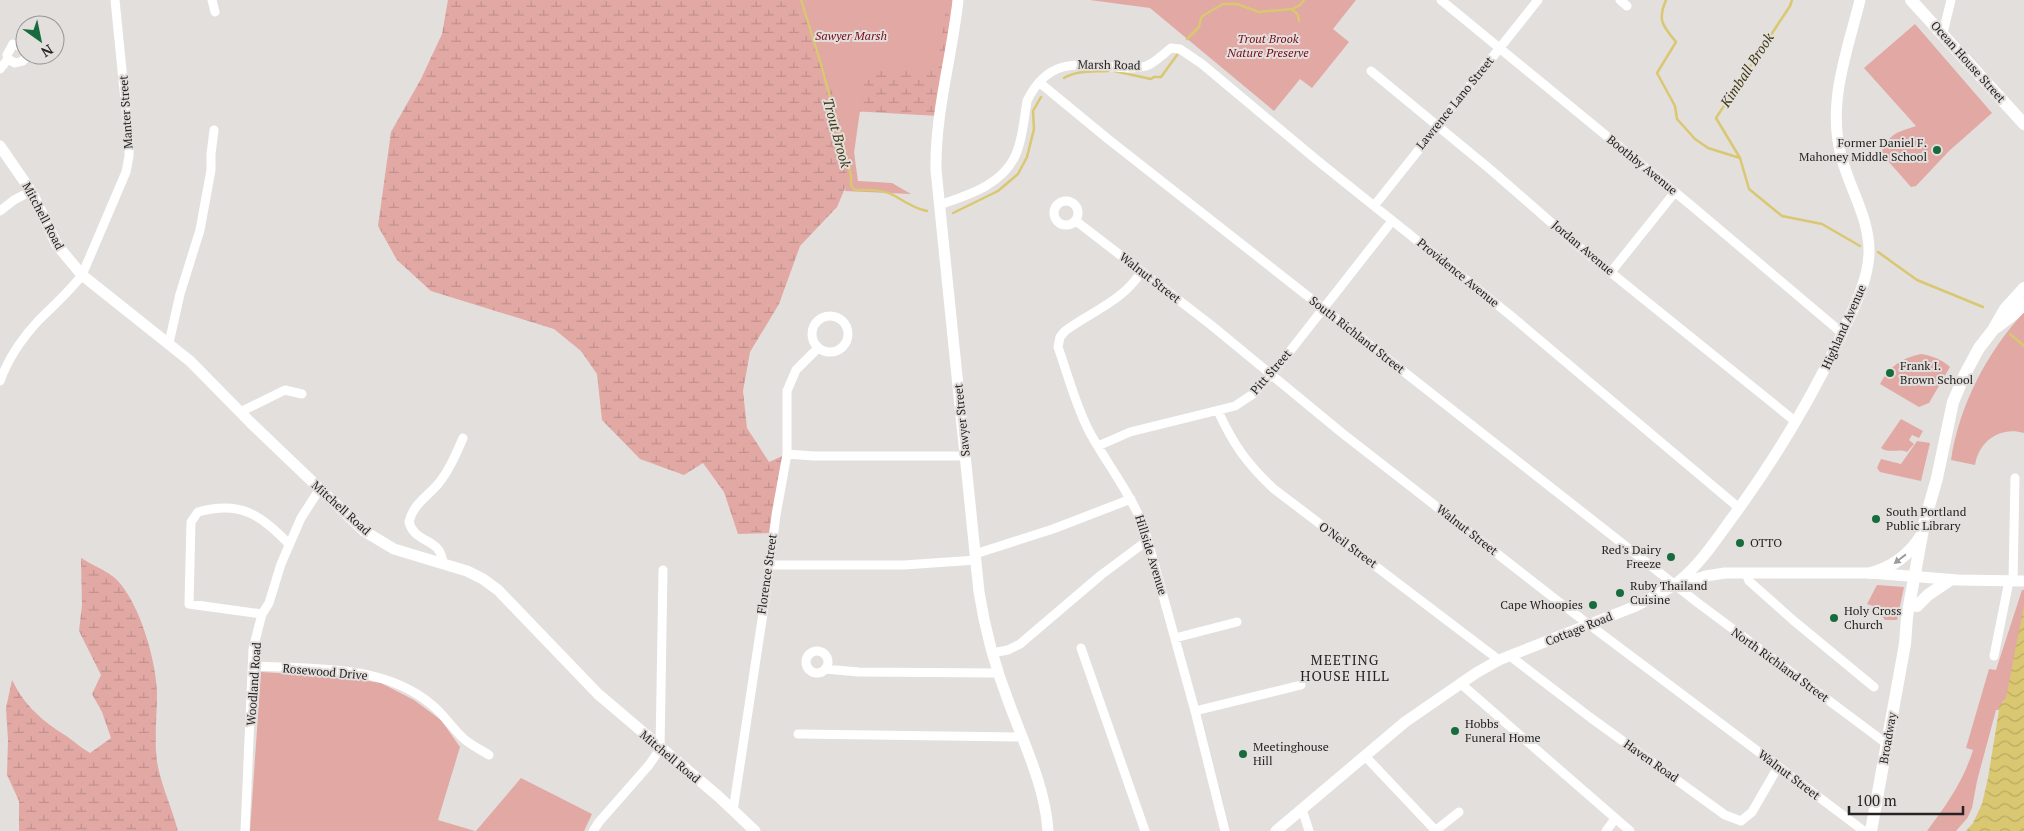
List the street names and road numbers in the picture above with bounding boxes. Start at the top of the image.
street label: Ocean House Street [1928,18,2009,106]
street label: Lawrence Lano Street [1413,53,1497,152]
street label: Marsh Road [1077,56,1141,73]
street label: Manter Street [115,74,136,149]
street label: Boothby Avenue [1604,132,1681,198]
street label: Mitchell Road [19,180,68,252]
street label: Jordan Avenue [1549,217,1618,278]
street label: Providence Avenue [1414,235,1502,310]
street label: Walnut Street [1117,249,1184,306]
street label: Highland Avenue [1818,282,1869,371]
street label: South Richland Street [1307,293,1408,377]
street label: Pitt Street [1247,346,1295,397]
street label: Sawyer Street [950,382,973,457]
street label: Mitchell Road [309,477,374,538]
street label: Walnut Street [1434,501,1501,558]
street label: Hillside Avenue [1132,513,1171,597]
street label: O'Neil Street [1316,518,1381,571]
street label: Florence Street [753,532,780,615]
street label: Cottage Road [1543,608,1615,649]
street label: North Richland Street [1729,624,1832,705]
street label: Woodland Road [243,641,264,726]
street label: Rosewood Drive [282,660,368,683]
street label: Broadway [1876,710,1900,765]
street label: Mitchell Road [637,727,704,786]
street label: Haven Road [1621,736,1682,785]
street label: Walnut Street [1755,746,1824,803]

